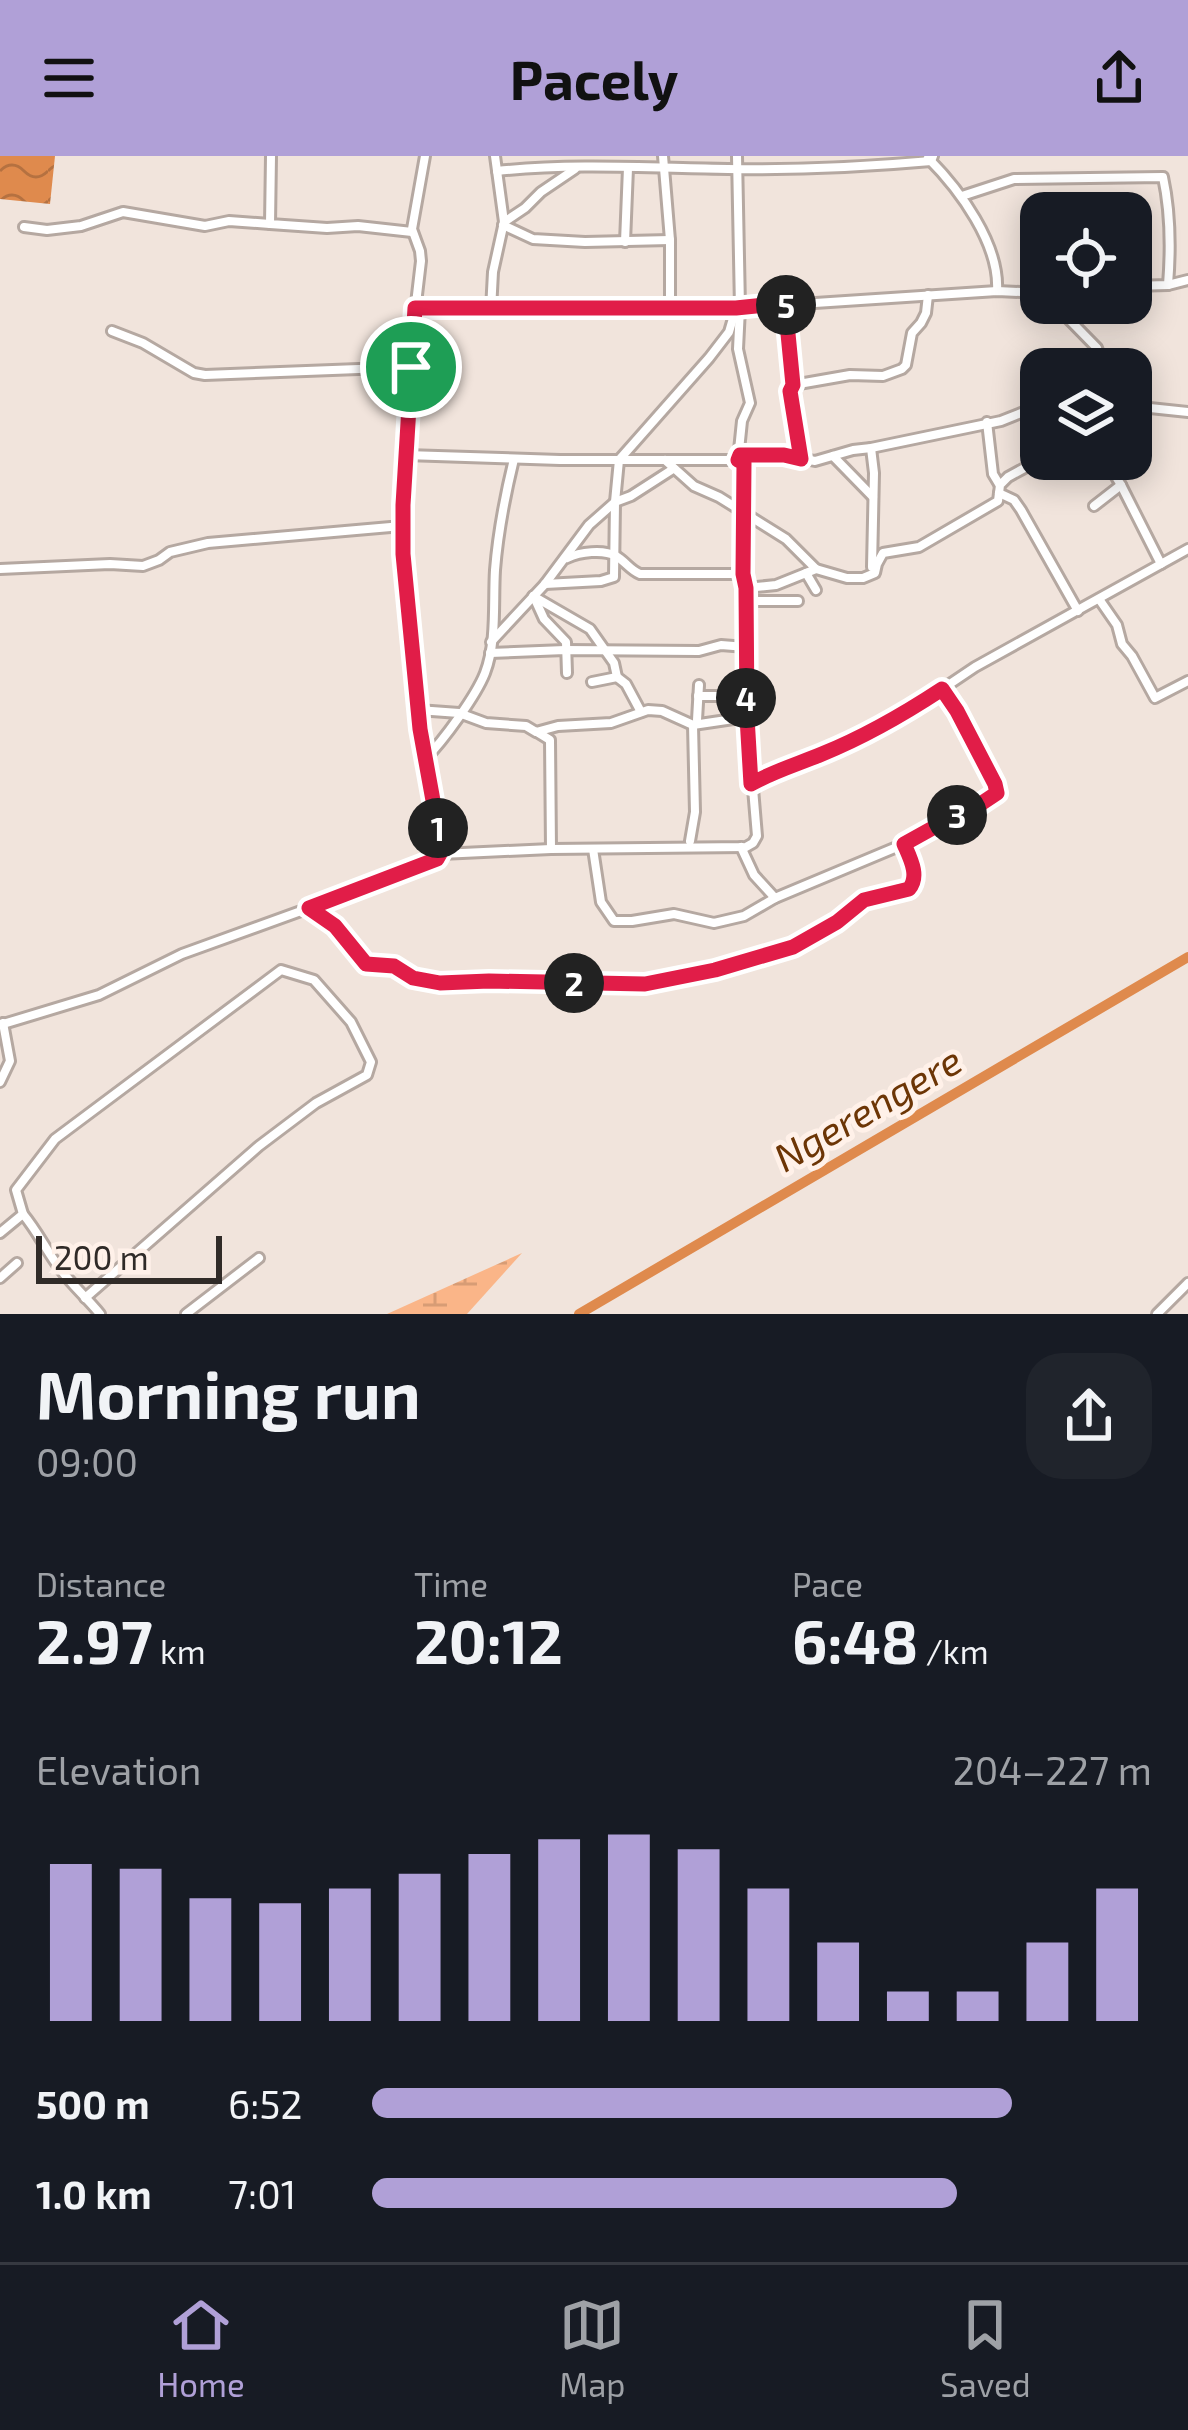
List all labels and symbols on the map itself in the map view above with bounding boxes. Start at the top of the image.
pin: 5 [756,275,816,335]
pin [360,316,462,418]
pin: 4 [716,668,776,728]
pin: 3 [927,785,987,845]
pin: 1 [408,798,468,858]
pin: 2 [544,953,604,1013]
water label: Ngerengere [765,1035,969,1180]
scale bar [36,1230,222,1283]

